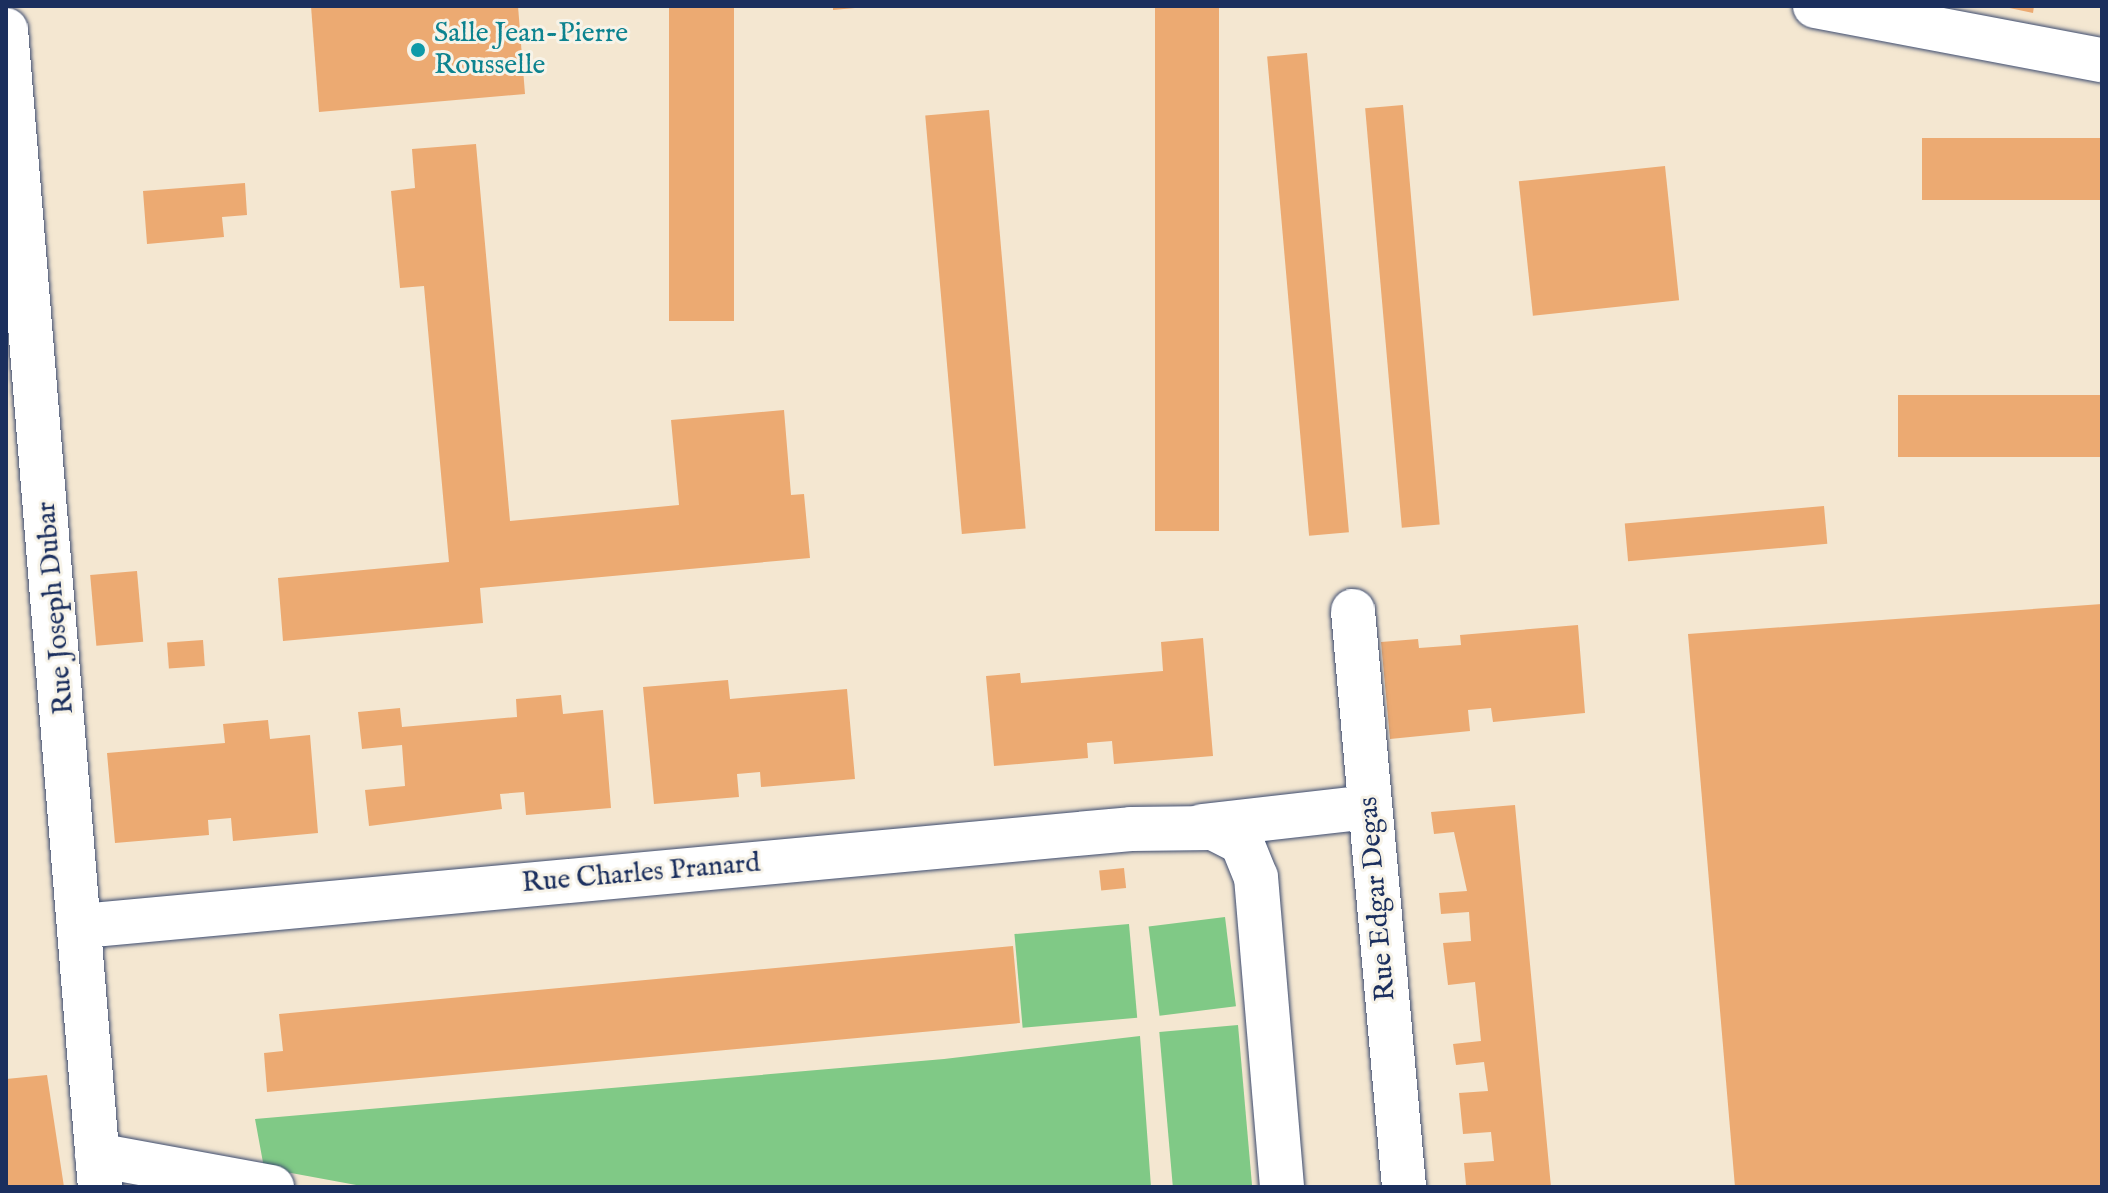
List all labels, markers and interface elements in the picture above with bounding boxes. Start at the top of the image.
place label: Salle Jean-Pierre Rousselle [434,17,628,83]
marker: Salle Jean-Pierre Rousselle [409,41,427,59]
street label: Rue Joseph Dubar [30,500,82,716]
street label: Rue Edgar Degas [1352,795,1404,1003]
street label: Rue Charles Pranard [520,847,762,901]

